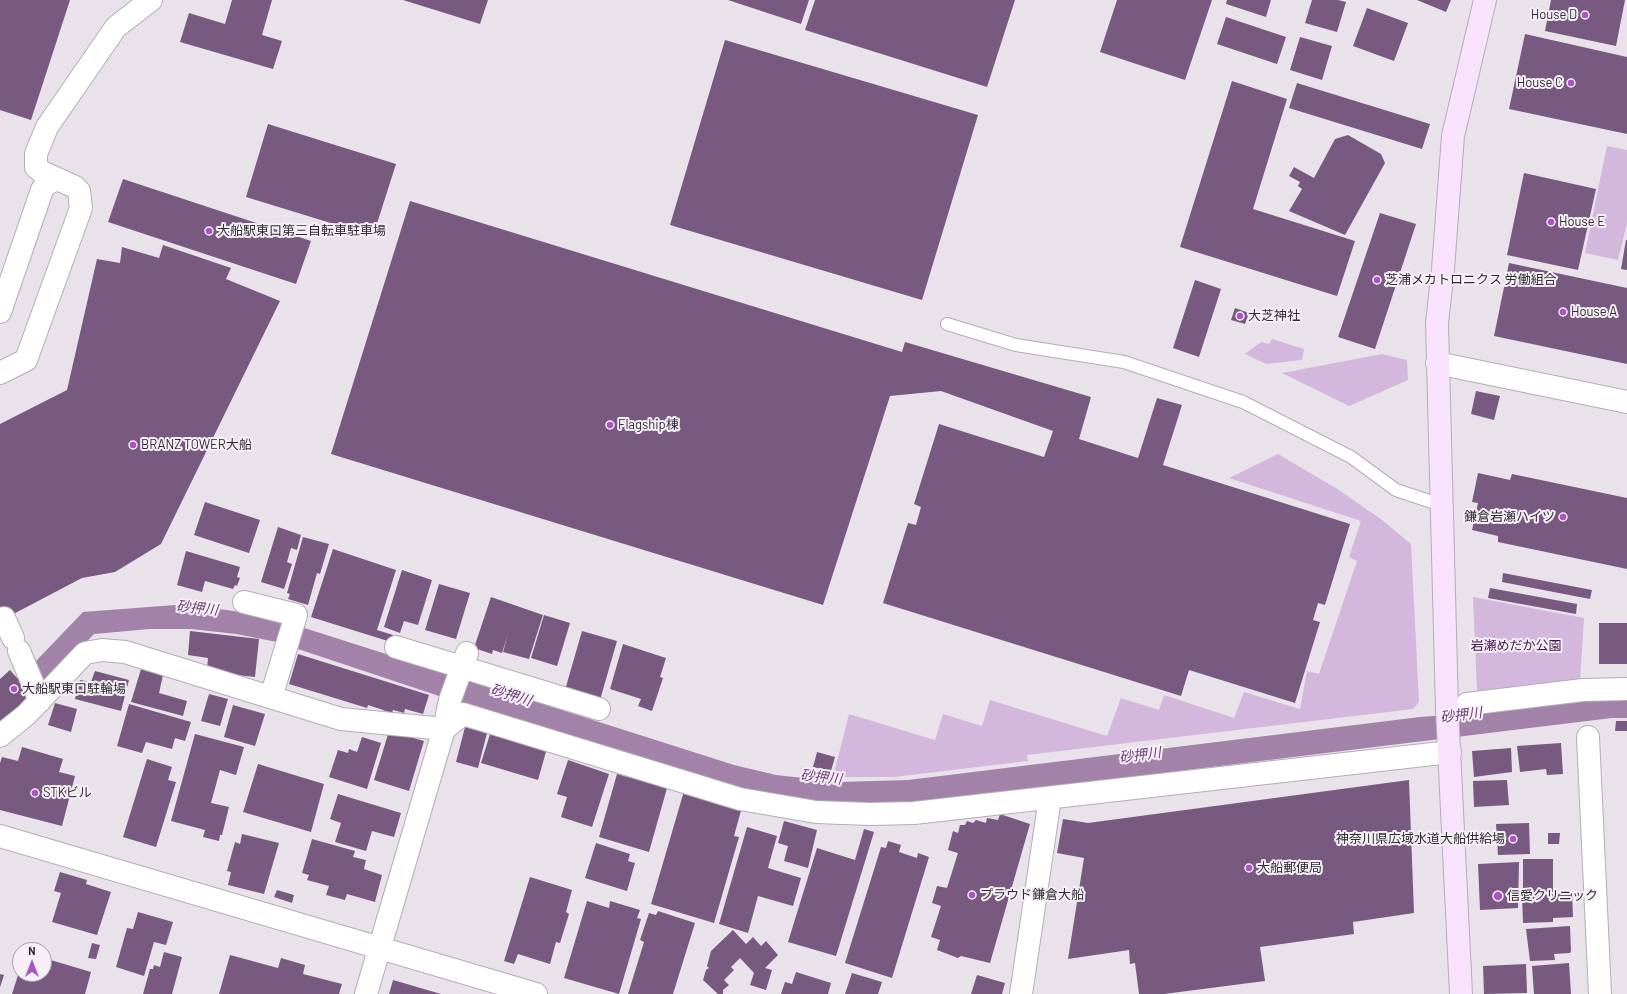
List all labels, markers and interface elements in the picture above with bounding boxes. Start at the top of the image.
place label: House D [1531,7,1577,23]
marker: House D [1580,10,1590,20]
place label: House C [1517,75,1563,91]
marker: House C [1566,78,1576,88]
place label: House E [1559,214,1605,230]
marker: House E [1546,217,1556,227]
place label: 大船駅東口第三自転車駐車場 [217,223,386,239]
marker: 大船駅東口第三自転車駐車場 [204,226,214,236]
place label: 芝浦メカトロニクス 労働組合 [1385,272,1557,288]
marker: 芝浦メカトロニクス 労働組合 [1372,275,1382,285]
place label: House A [1571,304,1617,320]
marker: House A [1558,307,1568,317]
place label: 大芝神社 [1248,308,1300,324]
marker: 大芝神社 [1235,311,1245,321]
place label: Flagship棟 [618,417,679,433]
marker: Flagship棟 [605,420,615,430]
place label: BRANZ TOWER大船 [141,437,252,453]
marker: BRANZ TOWER大船 [128,440,138,450]
place label: 鎌倉岩瀬ハイツ [1464,509,1555,525]
marker: 鎌倉岩瀬ハイツ [1558,512,1568,522]
water label: 砂押川 [175,597,219,619]
park label: 岩瀬めだか公園 [1471,638,1561,654]
place label: 大船駅東口駐輪場 [22,681,126,697]
water label: 砂押川 [488,681,534,709]
marker: 大船駅東口駐輪場 [9,684,19,694]
water label: 砂押川 [1439,704,1483,726]
water label: 砂押川 [1118,744,1162,766]
water label: 砂押川 [799,766,843,788]
place label: STKビル [43,785,92,801]
marker: STKビル [30,788,40,798]
place label: 神奈川県広域水道大船供給場 [1336,831,1505,847]
marker: 神奈川県広域水道大船供給場 [1508,834,1518,844]
place label: 大船郵便局 [1257,860,1322,876]
marker: 大船郵便局 [1244,863,1254,873]
place label: プラウド鎌倉大船 [980,887,1084,903]
place label: 信愛クリニック [1507,888,1598,904]
marker: プラウド鎌倉大船 [967,890,977,900]
marker: 信愛クリニック [1492,890,1504,902]
north arrow [12,942,52,982]
text: N [28,944,36,957]

